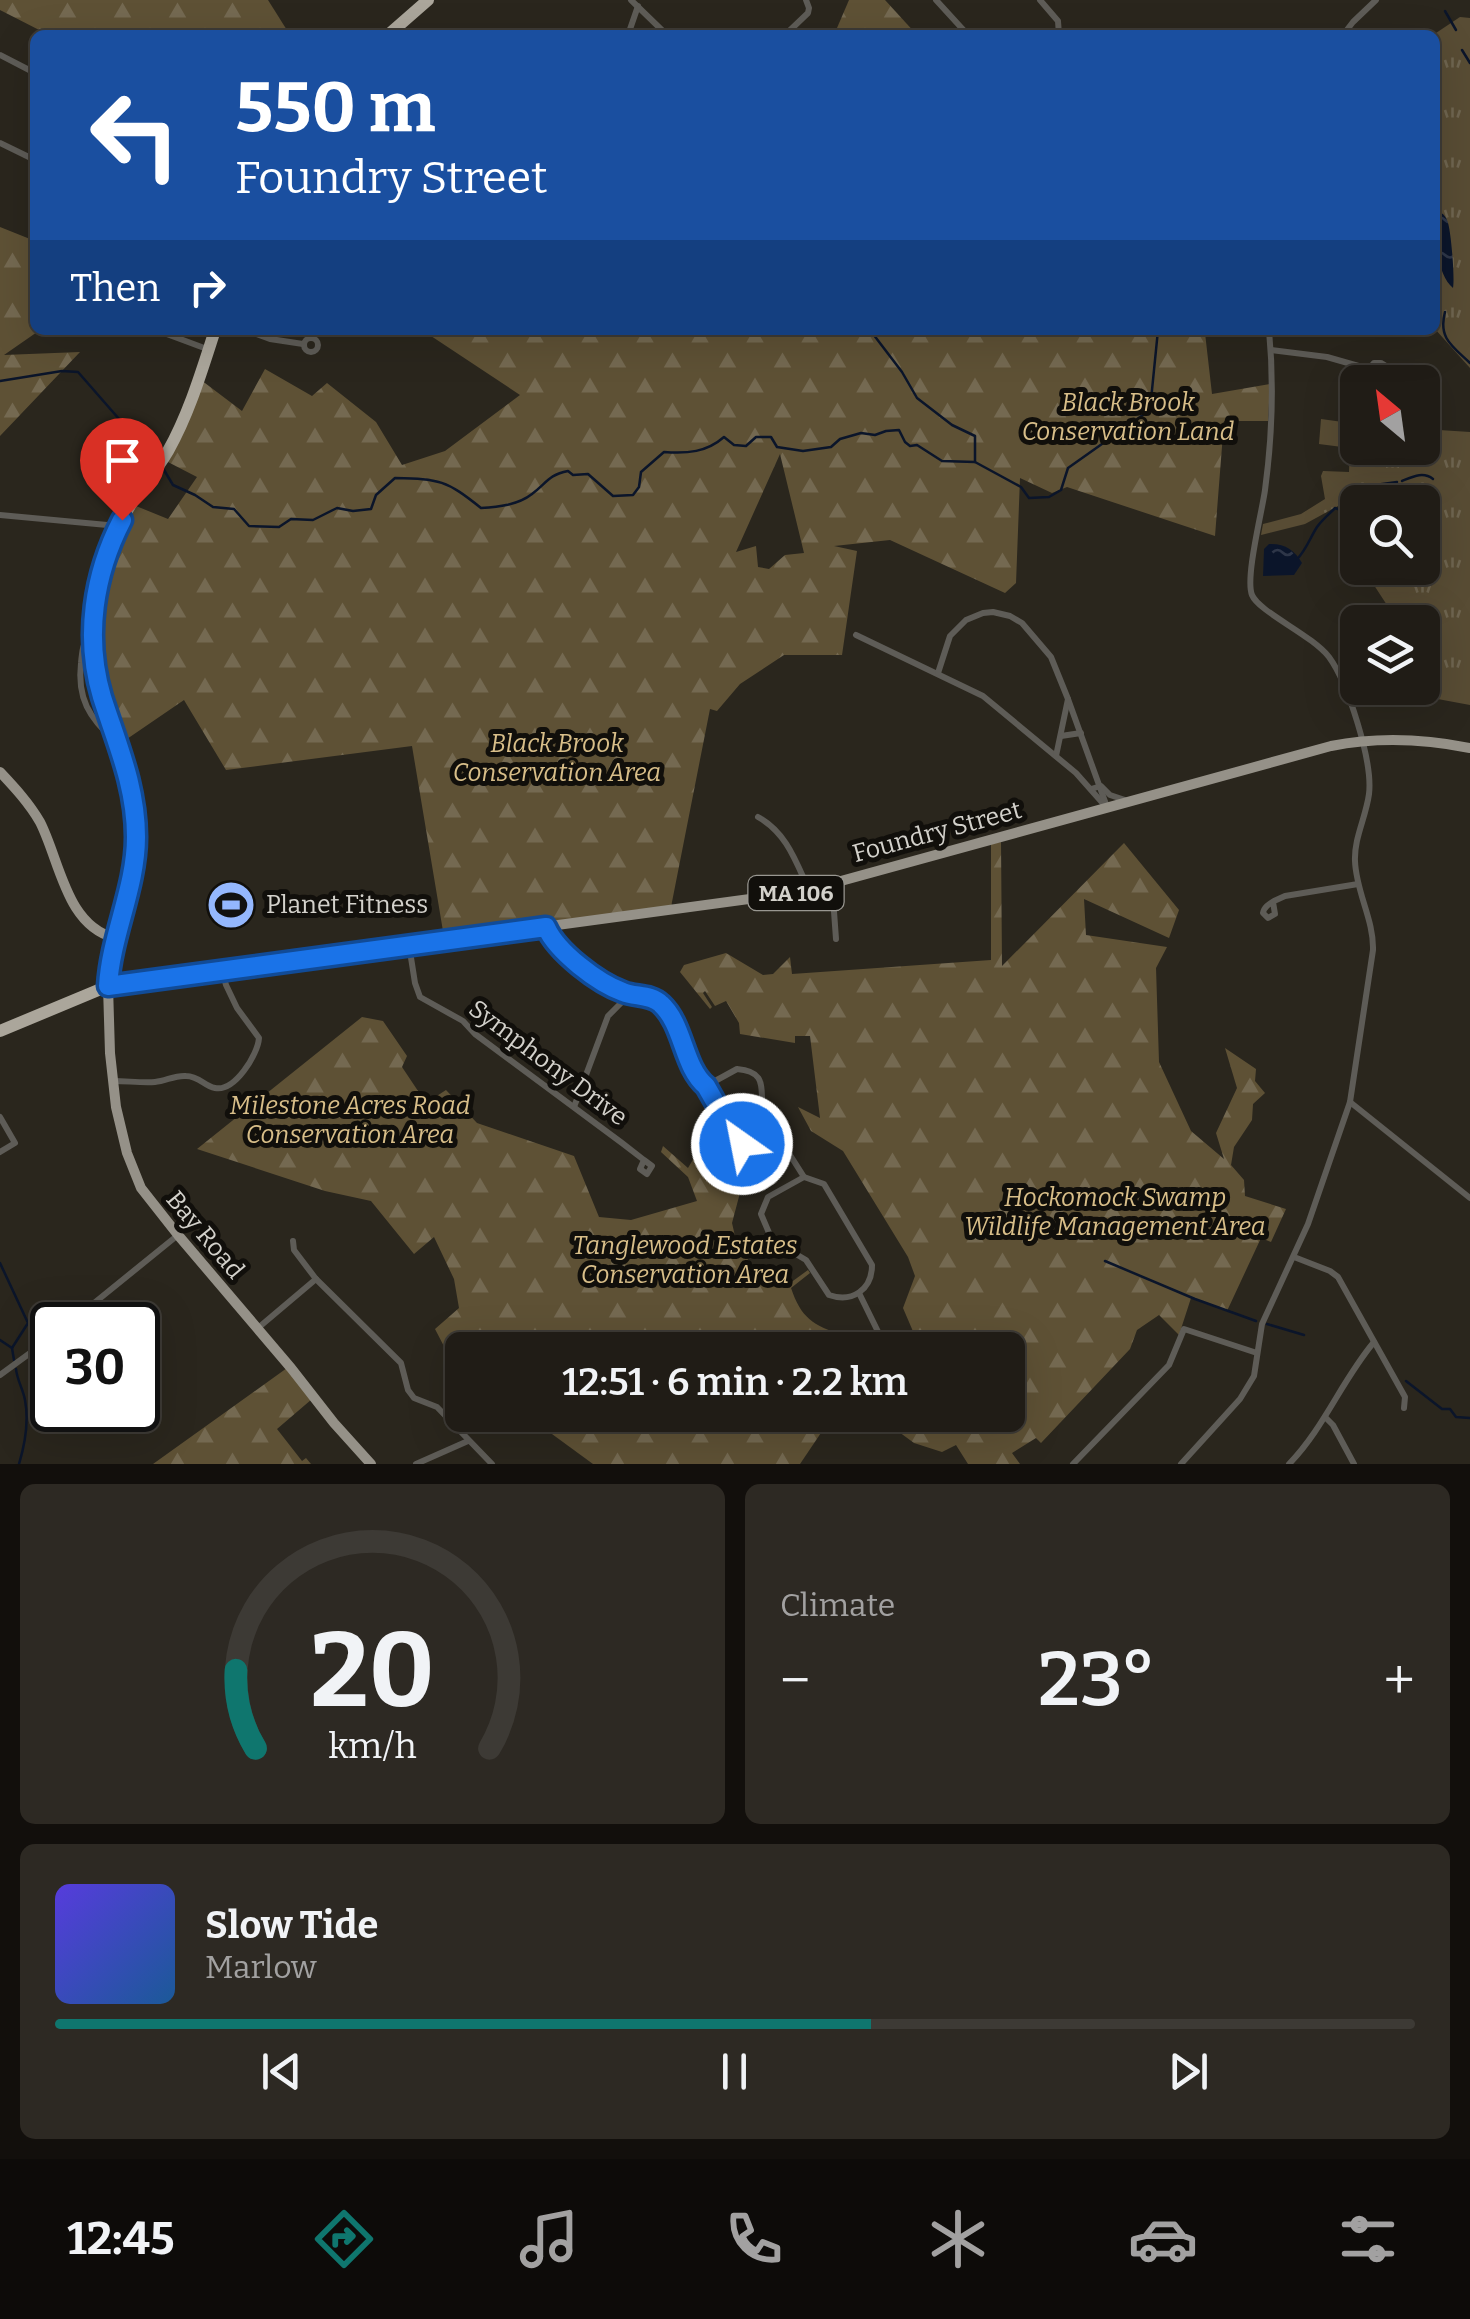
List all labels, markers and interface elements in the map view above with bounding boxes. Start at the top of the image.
text: 550 m [235,66,435,150]
icon: left [70,70,200,200]
text: Foundry Street [235,151,548,205]
icon: right [180,260,235,315]
text: Then [70,265,160,311]
north arrow [1340,365,1440,465]
map controls [1340,365,1440,705]
park label: Black Brook Conservation Land [1022,388,1235,447]
pin [80,418,165,521]
icon: arrive [95,433,150,488]
button: search [1340,485,1440,585]
button: layers [1340,605,1440,705]
park label: Black Brook Conservation Area [453,729,661,788]
street label: Foundry Street [849,795,1025,869]
road number: MA 106 [748,876,844,910]
sports icon: Planet Fitness [205,879,257,931]
place label: Planet Fitness [266,890,428,920]
street label: Symphony Drive [463,994,633,1132]
park label: Milestone Acres Road Conservation Area [230,1091,471,1150]
position arrow [690,1092,794,1196]
park label: Hockomock Swamp Wildlife Management Area [964,1183,1266,1242]
street label: Bay Road [160,1185,250,1285]
park label: Tanglewood Estates Conservation Area [573,1231,798,1290]
speed limit sign: 30 [30,1302,160,1432]
text: 12:51 · 6 min · 2.2 km [562,1359,908,1405]
text: Climate [780,1586,895,1624]
text: 20 [310,1609,435,1734]
text: 23° [1038,1635,1156,1725]
text: − [780,1648,810,1714]
text: + [1384,1648,1415,1714]
text: km/h [328,1725,417,1767]
text: Slow Tide [205,1902,378,1948]
text: Marlow [205,1948,317,1986]
icon: previous [254,2044,309,2099]
icon: pause [707,2044,762,2099]
icon: next [1161,2044,1216,2099]
icon: directions [309,2204,379,2274]
icon: music [514,2204,584,2274]
icon: phone [719,2204,789,2274]
icon: climate [923,2204,993,2274]
icon: car [1128,2204,1198,2274]
icon: filters [1333,2204,1403,2274]
text: 12:45 [67,2212,175,2266]

